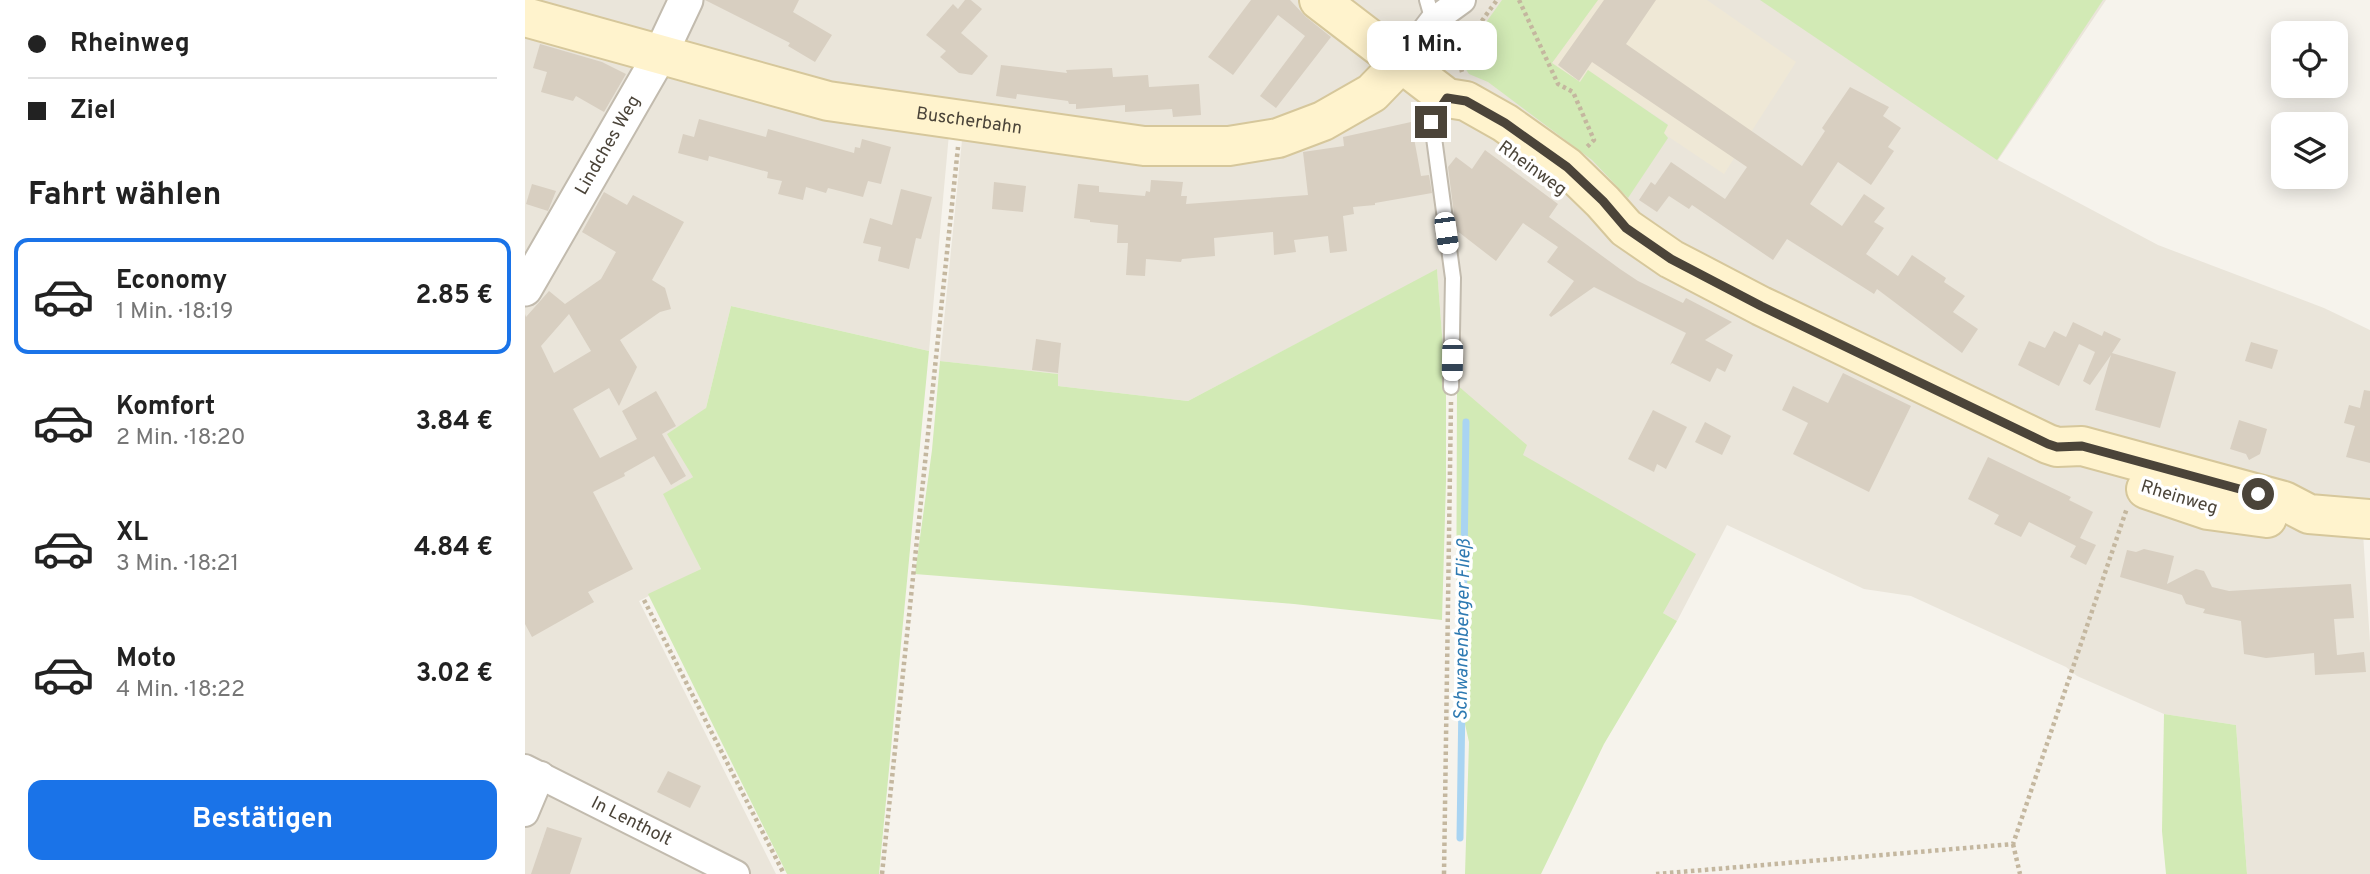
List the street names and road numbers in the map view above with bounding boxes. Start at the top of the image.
street label: Lindches Weg [570,91,646,199]
street label: Buscherbahn [915,102,1024,140]
street label: Rheinweg [1493,136,1571,202]
street label: Rheinweg [2138,475,2220,521]
street label: In Lentholt [587,791,676,851]

